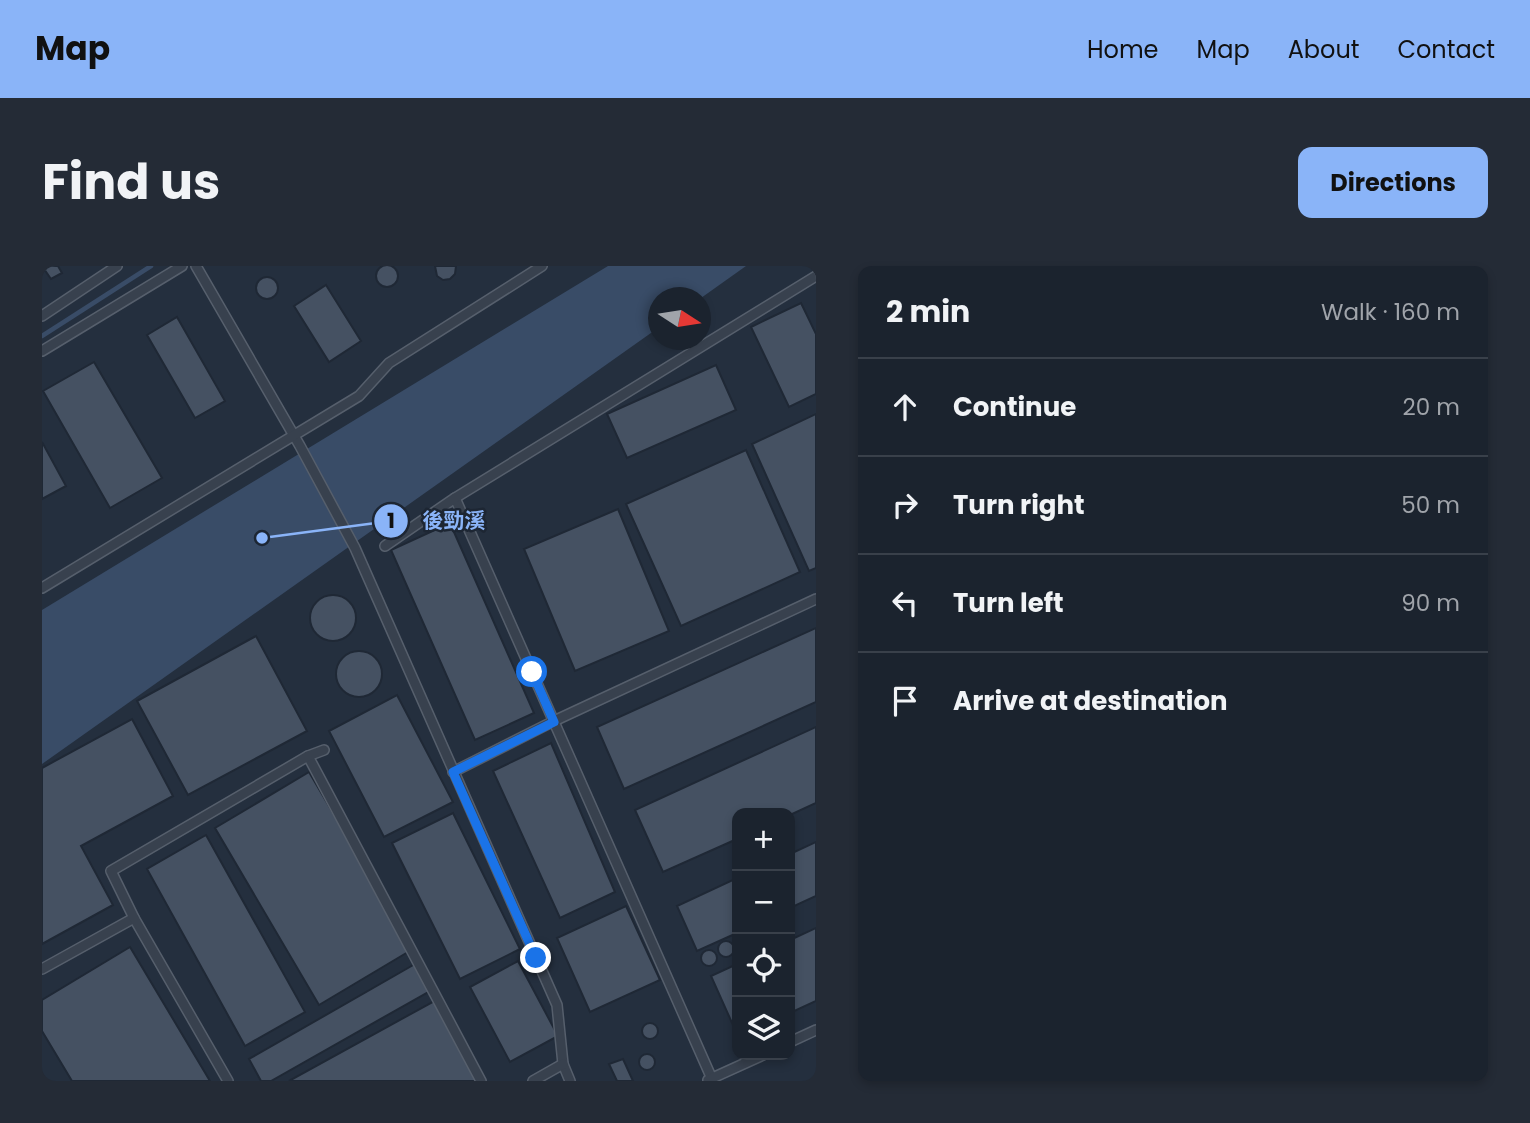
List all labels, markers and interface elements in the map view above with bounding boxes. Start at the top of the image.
text: Map [35,25,110,72]
text: Home [1087,33,1159,66]
text: Map [1197,33,1250,66]
text: About [1288,33,1359,66]
text: Contact [1397,33,1495,66]
button: Directions [1298,147,1488,218]
text: Find us [42,148,220,216]
north arrow [648,287,711,350]
text: 2 min [886,290,970,333]
text: Walk · 160 m [1321,296,1460,328]
icon: ahead [886,388,924,426]
text: Continue [953,389,1076,425]
text: 20 m [1402,391,1460,423]
icon: right [886,486,924,524]
text: Turn right [953,487,1085,523]
text: 50 m [1401,489,1460,521]
callout: 後勁溪 [374,500,500,542]
text: 1 [387,506,395,535]
text: 後勁溪 [423,506,486,535]
icon: left [886,584,924,622]
text: Turn left [953,585,1064,621]
text: 90 m [1401,587,1460,619]
route start [516,656,547,687]
icon: arrive [886,682,924,720]
text: Arrive at destination [953,683,1228,719]
map controls [732,808,795,1060]
button: + [732,808,795,871]
button: − [732,871,795,934]
button: locate [732,934,795,997]
route end [520,942,551,973]
button: layers [732,997,795,1060]

